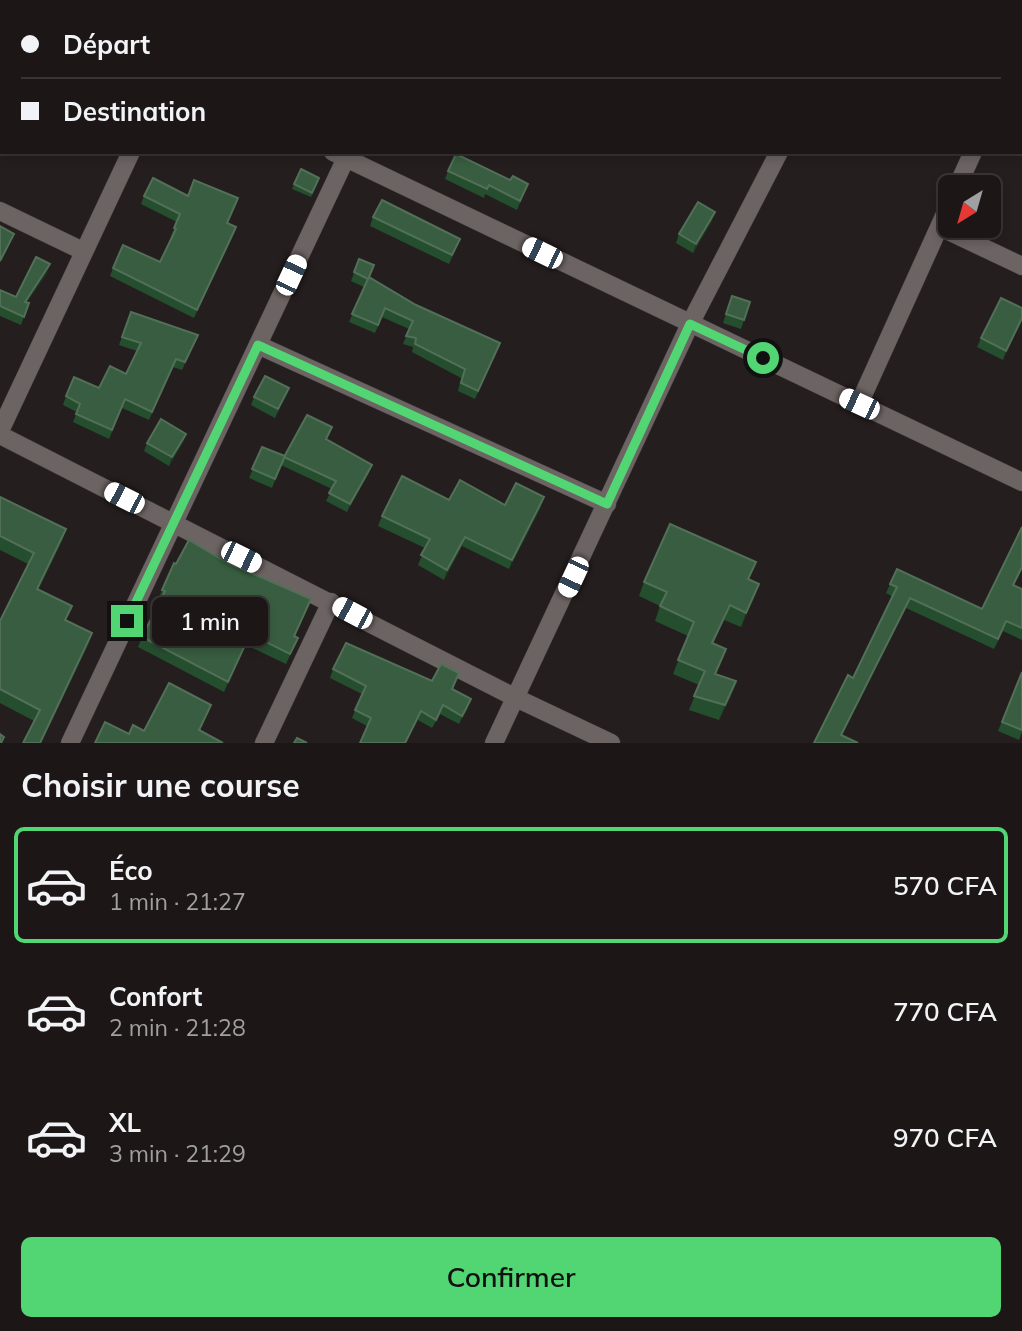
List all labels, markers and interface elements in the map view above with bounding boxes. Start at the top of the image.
text: Départ [63,28,150,61]
text: Destination [63,95,206,128]
north arrow [938,175,1001,238]
map controls [938,175,1001,238]
car [519,234,566,272]
car [273,252,310,298]
route start [747,342,779,374]
car [836,386,883,422]
car [101,479,148,517]
car [218,538,265,576]
car [555,554,592,600]
car [329,594,376,632]
callout: 1 min [152,596,267,646]
route end [111,605,143,637]
text: 1 min [180,607,240,636]
text: Choisir une course [21,765,300,805]
icon: car [25,854,88,917]
text: Éco [109,854,153,887]
text: 570 CFA [893,869,997,902]
text: 1 min · 21:27 [109,887,246,916]
icon: car [25,980,88,1043]
text: Confort [109,980,202,1013]
text: 770 CFA [893,995,997,1028]
text: 2 min · 21:28 [109,1013,246,1042]
icon: car [25,1106,88,1169]
text: XL [109,1106,141,1139]
text: 970 CFA [893,1121,997,1154]
text: 3 min · 21:29 [109,1139,246,1168]
button: Confirmer [21,1237,1001,1317]

